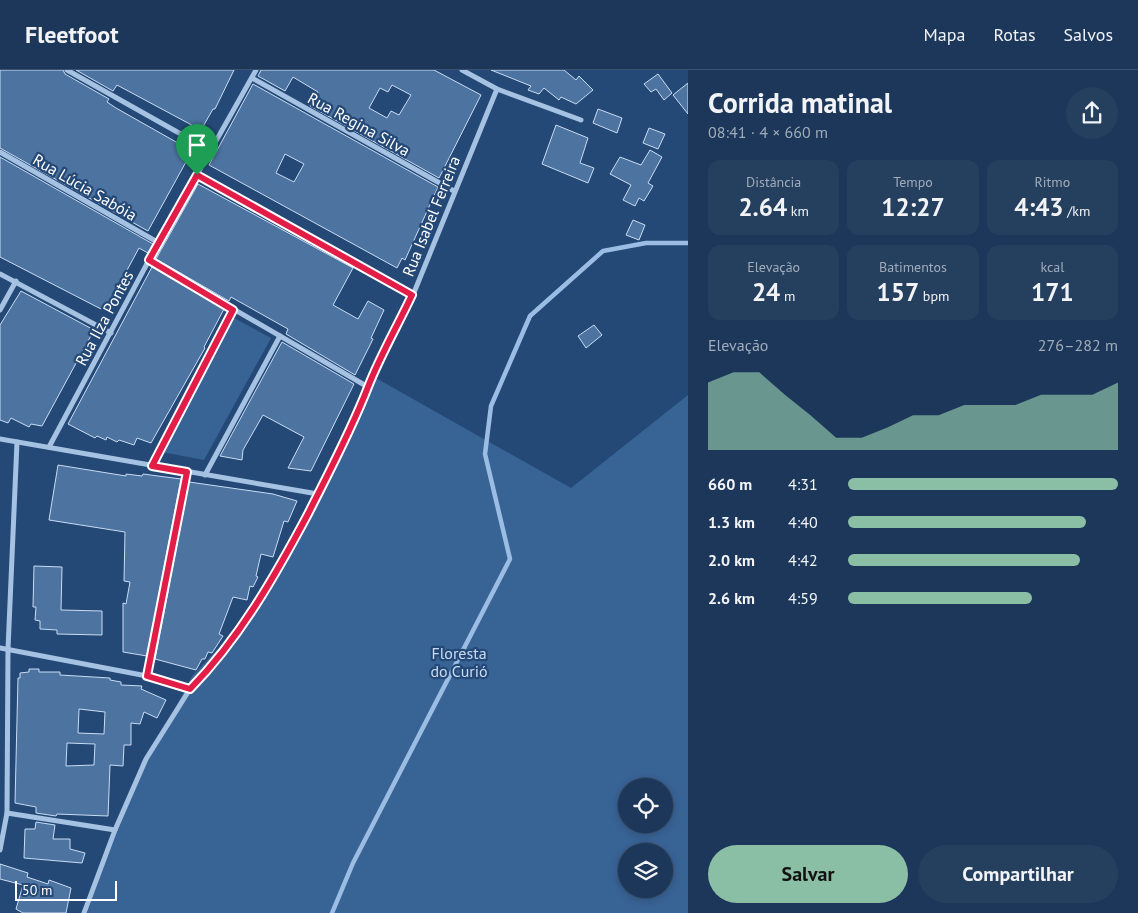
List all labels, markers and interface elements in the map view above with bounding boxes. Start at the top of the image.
text: Fleetfoot [25,19,119,50]
text: Mapa [924,23,965,46]
text: Rotas [993,23,1036,46]
text: Salvos [1064,23,1113,46]
text: Corrida matinal [708,84,892,121]
button: share [1066,87,1118,139]
street label: Rua Regina Silva [304,88,414,160]
text: 08:41 · 4 × 660 m [708,122,828,142]
pin [176,124,218,175]
icon: arrive [183,131,211,159]
street label: Rua Lúcia Sabóia [29,149,141,225]
street label: Rua Isabel Ferreira [398,153,464,279]
text: Distância [746,173,801,191]
text: Tempo [893,173,933,191]
text: Ritmo [1034,173,1070,191]
text: 2.64 [738,191,787,223]
text: 12:27 [881,191,945,223]
text: 4:43 [1014,191,1064,223]
text: km [787,202,809,220]
text: /km [1064,202,1090,220]
text: Elevação [747,258,800,276]
text: Batimentos [879,258,947,276]
text: kcal [1040,258,1064,276]
street label: Rua Ilza Pontes [71,267,138,369]
text: 24 [752,276,780,308]
text: 157 [877,276,919,308]
text: 171 [1031,276,1074,308]
text: m [780,287,795,305]
text: bpm [919,287,949,305]
text: Elevação [708,335,768,355]
text: 276–282 m [1038,335,1118,355]
text: 660 m [708,474,752,494]
text: 4:31 [788,474,818,494]
text: 1.3 km [708,512,755,532]
text: 4:40 [788,512,818,532]
text: 2.0 km [708,550,755,570]
text: 4:42 [788,550,818,570]
text: 2.6 km [708,588,755,608]
text: 4:59 [788,588,818,608]
park label: Floresta do Curió [430,643,488,681]
map controls [618,778,673,898]
button: locate [618,778,673,833]
button: layers [618,843,673,898]
button: Salvar [708,845,908,903]
button: Compartilhar [918,845,1118,903]
scale bar [15,878,118,901]
text: 50 m [22,881,52,899]

